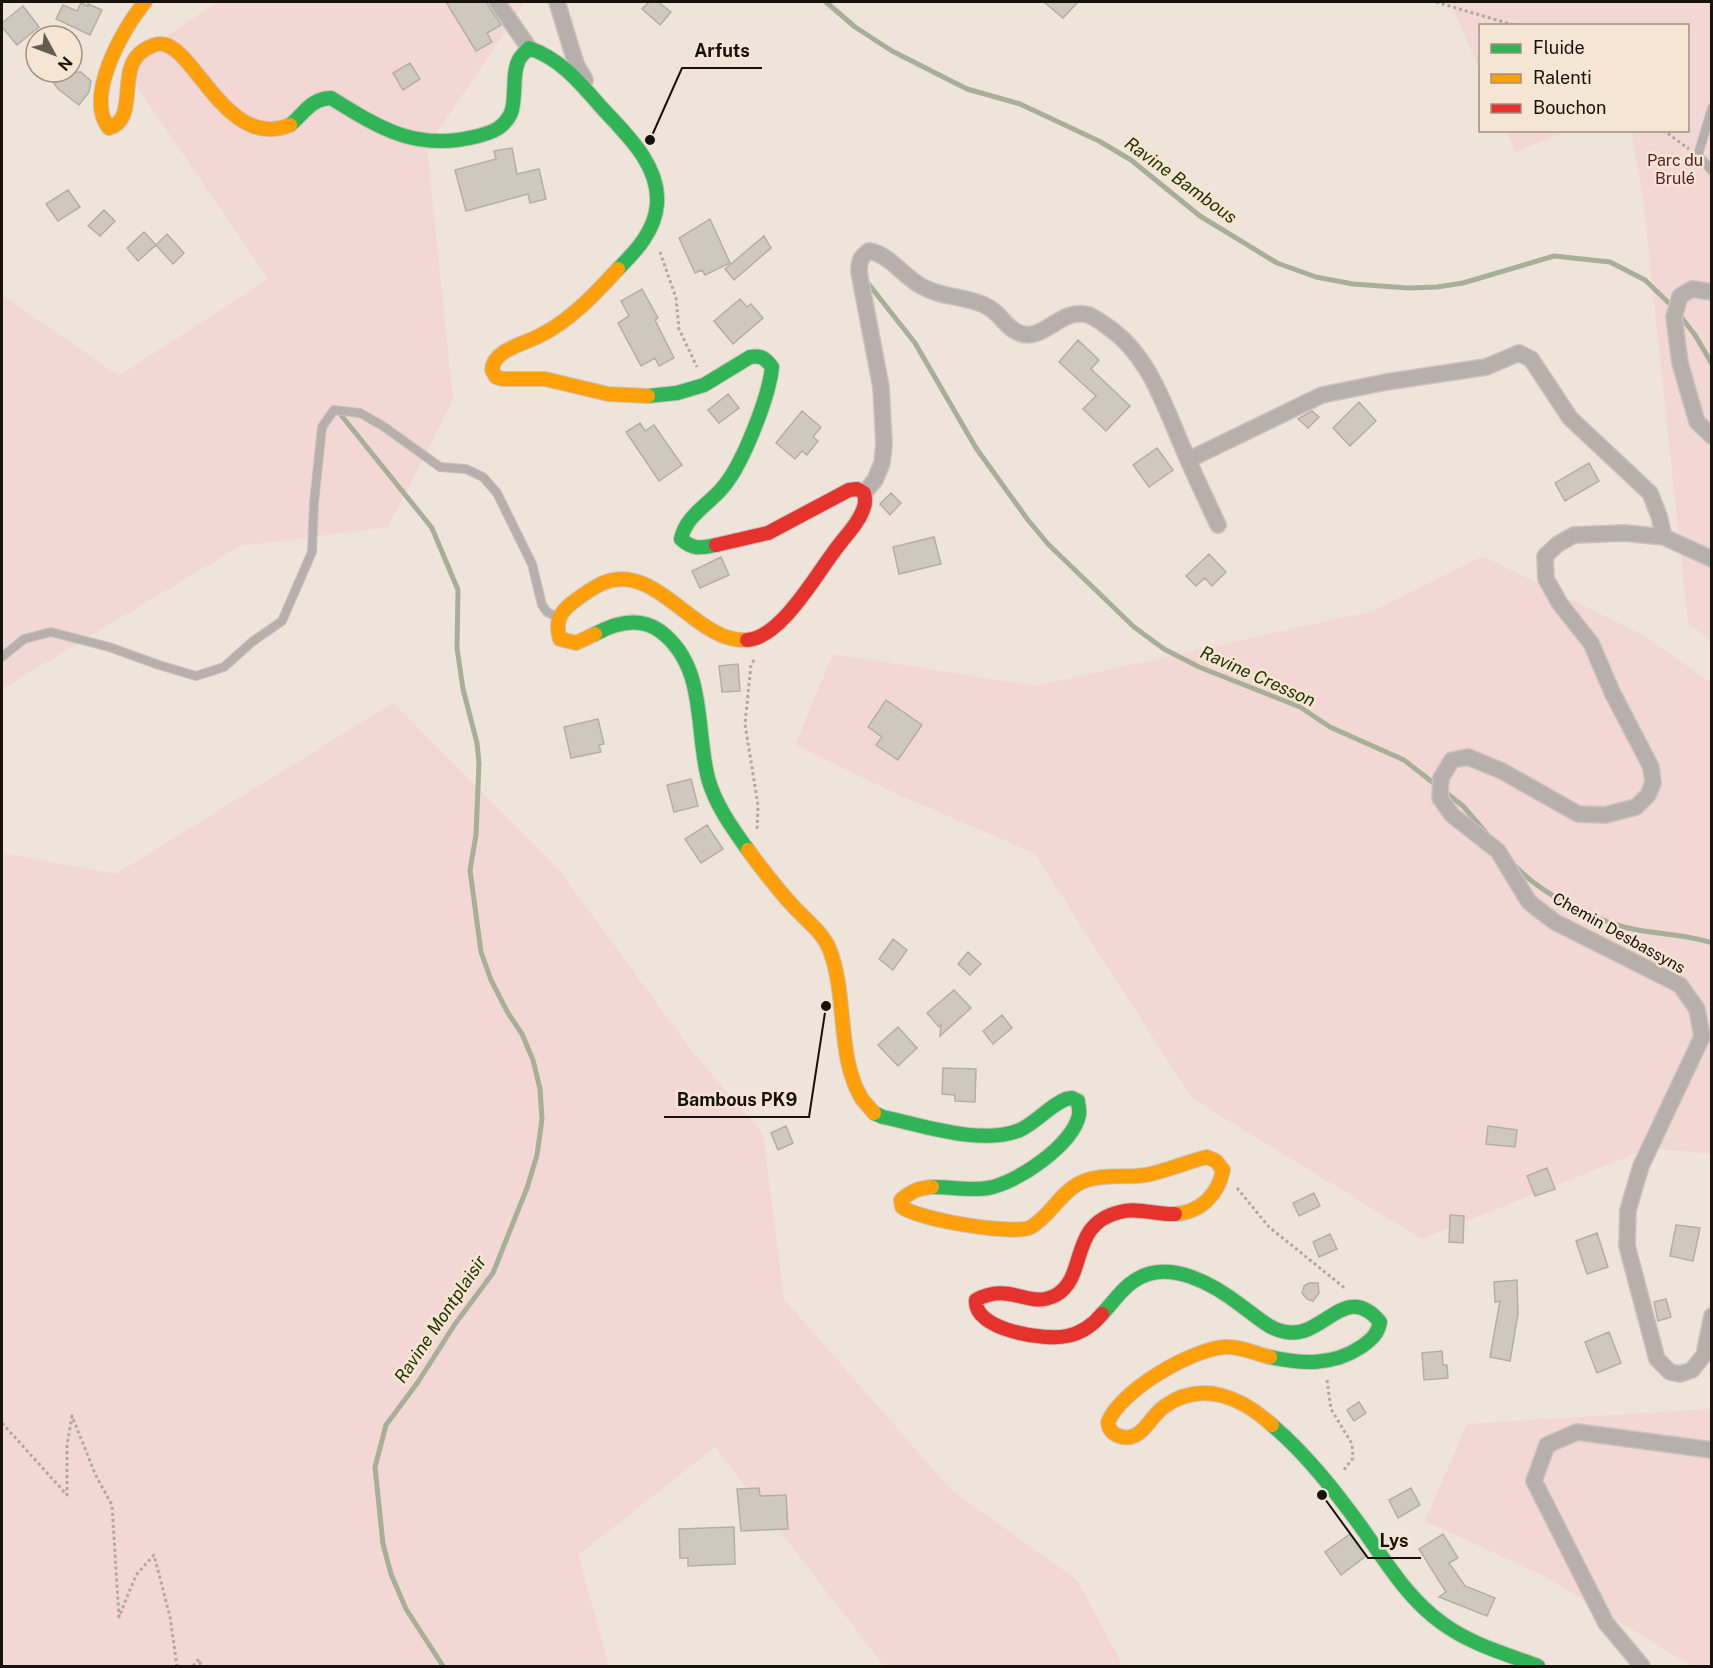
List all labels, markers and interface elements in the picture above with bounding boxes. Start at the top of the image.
north arrow [24,24,84,84]
legend [1479,24,1689,132]
callout: Arfuts [682,32,762,68]
text: Fluide [1533,37,1585,58]
text: Arfuts [694,40,750,61]
text: N [54,53,76,74]
text: Ralenti [1533,67,1592,88]
text: Bouchon [1533,97,1606,118]
water label: Ravine Bambous [1121,132,1241,228]
park label: Parc du Brulé [1647,151,1703,188]
water label: Ravine Cresson [1197,641,1319,711]
street label: Chemin Desbassyns [1549,889,1689,977]
callout: Bambous PK9 [664,1081,809,1117]
text: Bambous PK9 [677,1089,797,1110]
water label: Ravine Montplaisir [390,1251,491,1387]
callout: Lys [1368,1522,1421,1558]
text: Lys [1380,1530,1408,1551]

